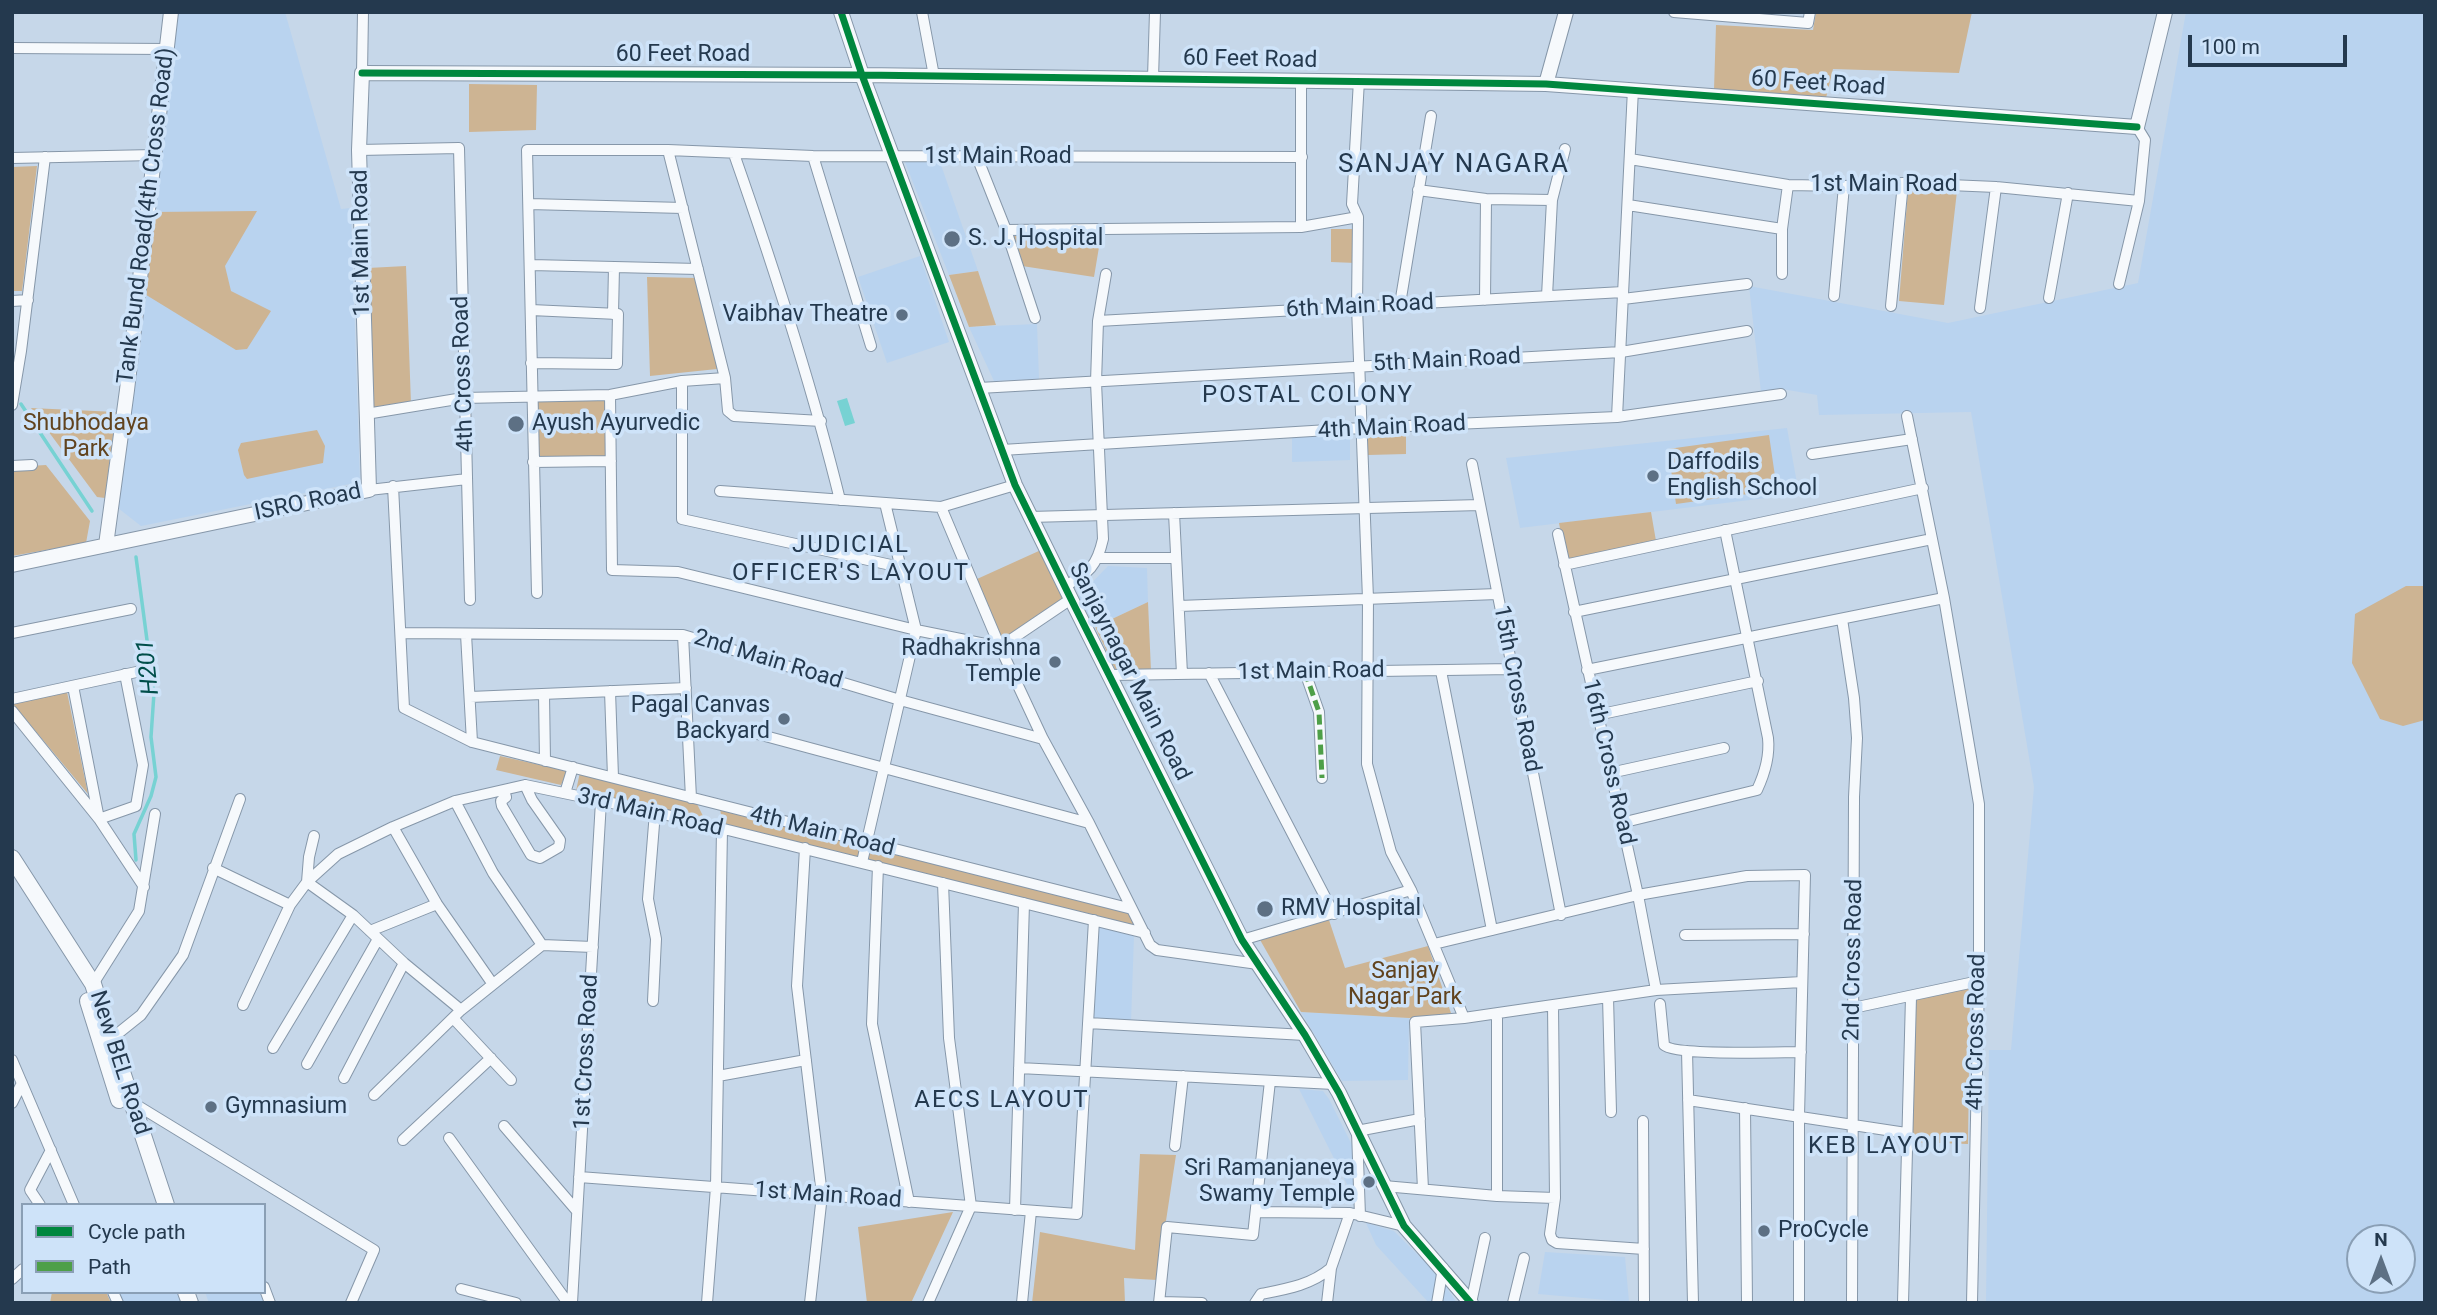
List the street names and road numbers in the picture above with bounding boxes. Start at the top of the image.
street label: 60 Feet Road [616,41,750,69]
street label: 60 Feet Road [1183,45,1317,75]
street label: Tank Bund Road(4th Cross Road) [113,46,181,386]
street label: 60 Feet Road [1750,66,1886,102]
street label: 1st Main Road [924,143,1072,171]
street label: 1st Main Road [347,169,377,317]
street label: 1st Main Road [1810,171,1958,199]
street label: 6th Main Road [1285,289,1435,325]
street label: 4th Cross Road [447,295,481,453]
street label: 5th Main Road [1372,343,1522,379]
street label: 4th Main Road [1317,410,1467,446]
street label: ISRO Road [252,478,364,528]
street label: Sanjaynagar Main Road [1062,558,1196,786]
street label: 15th Cross Road [1486,603,1546,775]
street label: 2nd Main Road [690,624,846,696]
street label: 1st Main Road [1237,657,1385,687]
street label: 16th Cross Road [1575,676,1641,848]
street label: 3rd Main Road [575,783,725,843]
street label: 4th Main Road [747,801,897,863]
street label: 2nd Cross Road [1839,879,1869,1041]
street label: 4th Cross Road [1962,953,1992,1111]
street label: 1st Cross Road [569,973,605,1131]
street label: New BEL Road [83,987,155,1139]
street label: 1st Main Road [754,1177,902,1215]

